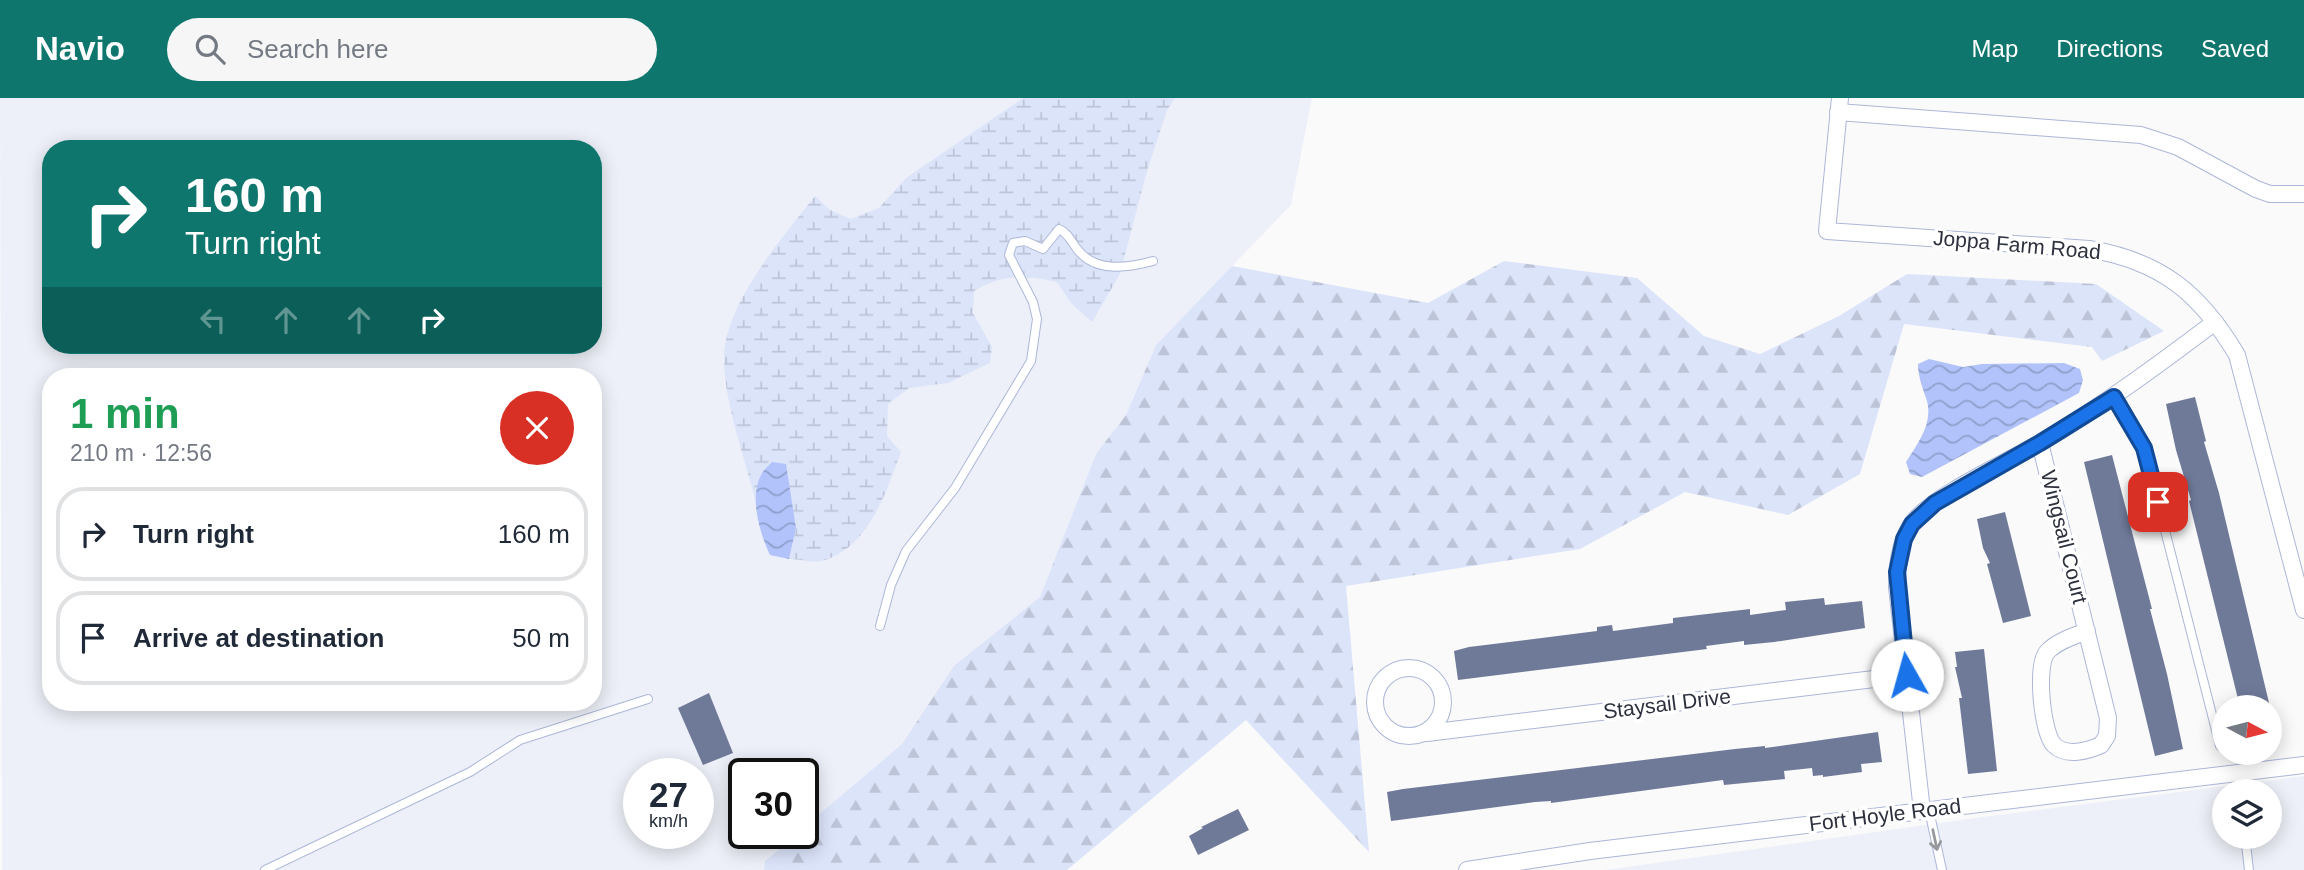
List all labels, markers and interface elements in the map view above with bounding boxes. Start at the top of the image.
search box [167,18,657,81]
text: Navio [35,30,125,67]
icon: search [191,30,229,68]
text: Search here [247,34,389,64]
text: Map [1972,35,2018,62]
text: Directions [2056,35,2163,62]
text: Saved [2201,35,2269,62]
icon: right [70,168,161,259]
text: 160 m [185,168,324,222]
text: Turn right [185,225,321,261]
street label: Joppa Farm Road [1932,226,2102,263]
icon: left [194,301,232,339]
icon: ahead [267,301,305,339]
icon: ahead [340,301,378,339]
icon: right [413,301,451,339]
text: 1 min [70,390,180,437]
button: close [500,391,574,465]
text: 210 m · 12:56 [70,440,212,466]
street label: Wingsail Court [2037,468,2092,606]
pin [2128,472,2188,532]
icon: arrive [2139,483,2177,521]
icon: right [74,515,112,553]
text: Turn right [133,519,254,549]
text: 160 m [498,519,570,549]
icon: arrive [74,619,112,657]
text: Arrive at destination [133,623,384,653]
text: 50 m [512,623,570,653]
position arrow [1870,638,1944,712]
street label: Staysail Drive [1602,684,1732,723]
north arrow [2212,695,2282,765]
map controls [2212,695,2282,849]
speed limit sign: 30 [728,758,819,849]
text: 27 [649,775,688,814]
button: layers [2212,779,2282,849]
street label: Fort Hoyle Road [1808,794,1962,835]
text: km/h [649,811,688,831]
one-way arrow [1929,828,1943,851]

